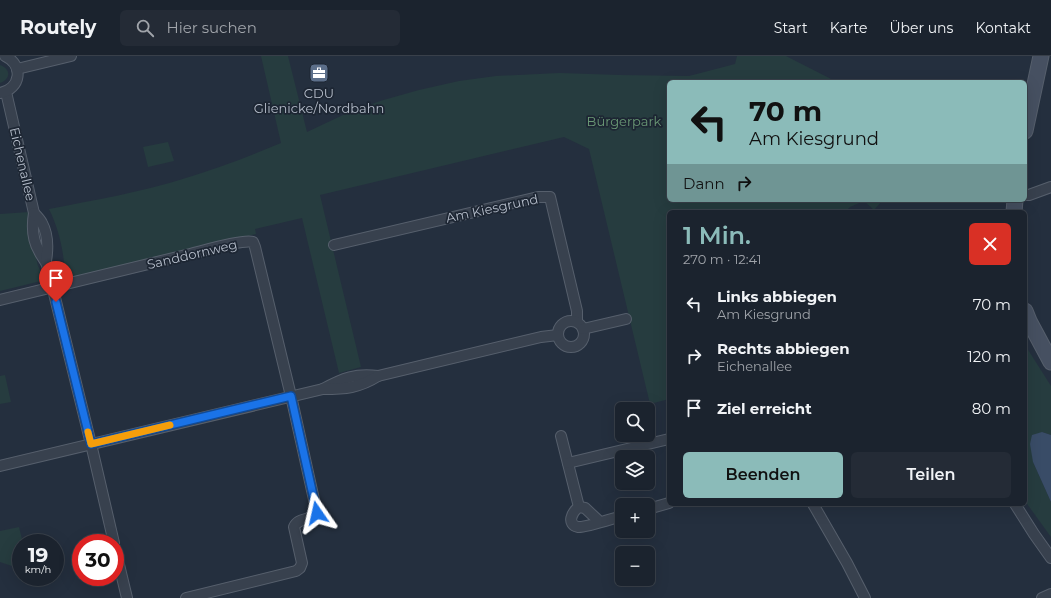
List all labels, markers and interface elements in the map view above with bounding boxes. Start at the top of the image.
search box [120,10,400,46]
text: Routely [20,16,96,39]
icon: search [134,17,156,39]
text: Hier suchen [166,18,257,37]
text: Start [774,19,808,37]
text: Karte [830,19,867,37]
text: Über uns [889,19,953,37]
text: Kontakt [975,19,1031,37]
office icon: CDU Glienicke/Nordbahn [308,62,330,84]
place label: CDU Glienicke/Nordbahn [254,85,384,116]
text: 70 m [749,94,822,128]
icon: left [683,96,735,148]
park label: Bürgerpark [587,113,662,129]
street label: Eichenallee [7,126,39,203]
text: Am Kiesgrund [749,128,879,150]
icon: right [733,172,755,194]
text: Dann [683,174,725,193]
street label: Am Kiesgrund [444,190,540,226]
text: 1 Min. [683,221,751,250]
button: close [969,223,1011,265]
street label: Sanddornweg [145,236,239,272]
text: 270 m · 12:41 [683,251,761,267]
pin [39,261,73,302]
icon: arrive [45,267,67,289]
text: Links abbiegen [717,287,837,306]
icon: left [683,293,705,315]
text: 70 m [973,295,1011,314]
text: Am Kiesgrund [717,306,811,322]
text: Rechts abbiegen [717,339,850,358]
icon: right [683,345,705,367]
text: 120 m [967,347,1011,366]
text: Eichenallee [717,358,792,374]
icon: arrive [683,397,705,419]
text: Ziel erreicht [717,399,812,418]
text: 80 m [972,399,1011,418]
map controls [615,402,655,586]
button: search [615,402,655,442]
button: layers [615,450,655,490]
button: Beenden [683,452,843,498]
button: Teilen [851,452,1011,498]
position arrow [296,492,338,534]
button: + [615,498,655,538]
speed limit sign: 30 [72,534,124,586]
text: 19 [28,543,48,567]
button: − [615,546,655,586]
text: km/h [25,563,51,576]

